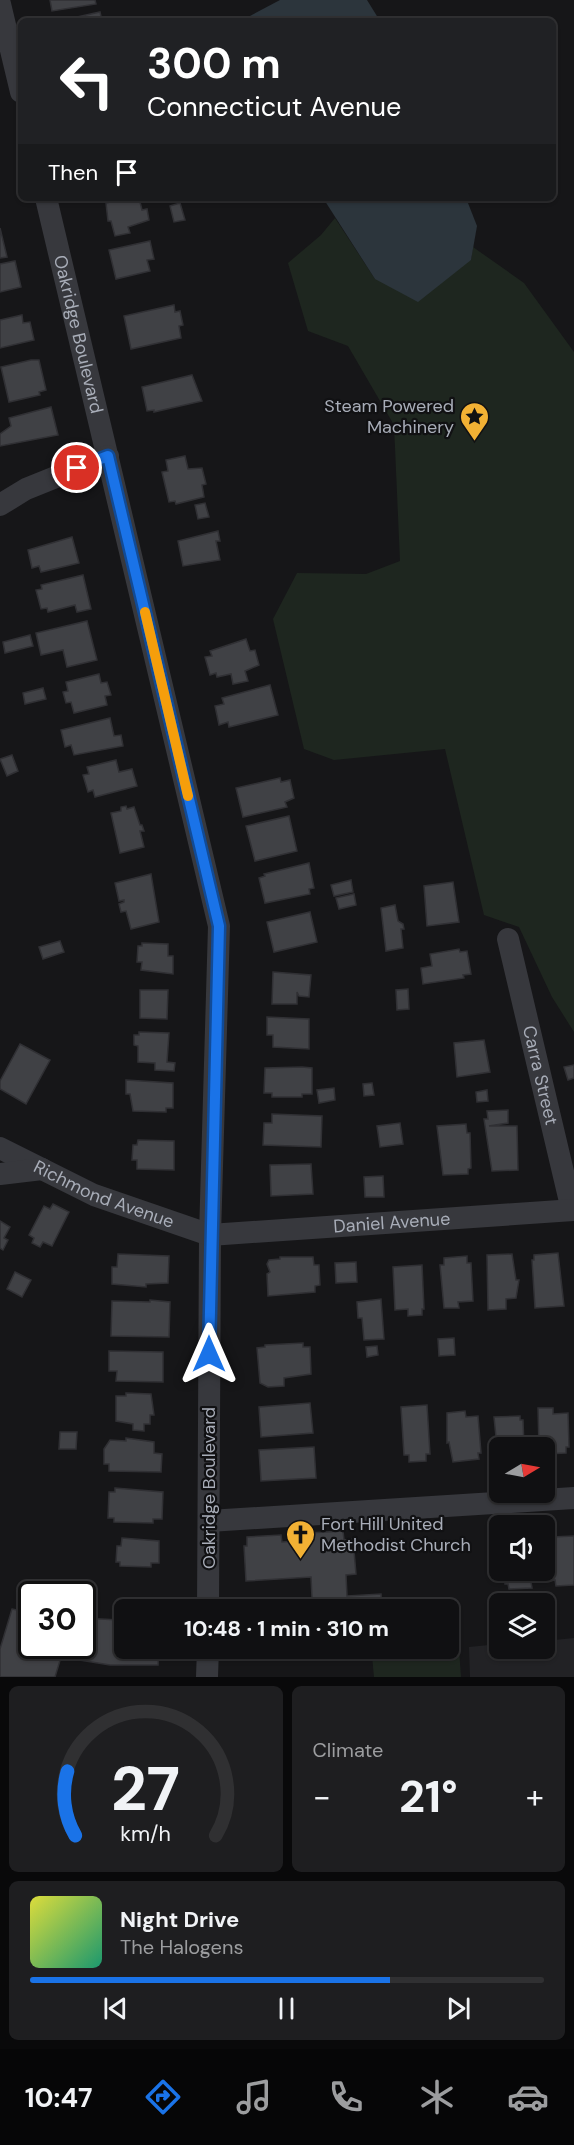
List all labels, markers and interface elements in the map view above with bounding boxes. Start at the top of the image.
text: 300 m [147,36,281,91]
icon: left [48,42,126,120]
text: Connecticut Avenue [147,89,401,124]
icon: arrive [110,156,143,189]
text: Then [48,158,98,187]
street label: Oakridge Boulevard [48,253,109,416]
place label: Steam Powered Machinery [324,394,454,439]
place icon: Steam Powered Machinery [459,400,491,442]
pin [51,442,102,493]
icon: arrive [60,451,93,484]
street label: Carra Street [517,1023,564,1128]
street label: Richmond Avenue [29,1155,177,1234]
street label: Daniel Avenue [333,1207,451,1239]
position arrow [177,1322,241,1386]
street label: Oakridge Boulevard [197,1407,221,1569]
north arrow [489,1437,555,1503]
map controls [489,1437,555,1659]
place label: Fort Hill United Methodist Church [321,1512,471,1557]
button: sound [489,1515,555,1581]
church icon: Fort Hill United Methodist Church [284,1518,316,1560]
speed limit sign: 30 [18,1581,96,1659]
button: layers [489,1593,555,1659]
text: 10:48 · 1 min · 310 m [184,1614,389,1643]
text: Climate [313,1737,383,1763]
text: 27 [111,1748,180,1829]
text: 21° [399,1767,458,1826]
text: − [313,1775,331,1818]
text: + [526,1775,544,1818]
text: km/h [120,1820,171,1848]
text: Night Drive [120,1905,239,1934]
text: The Halogens [120,1934,243,1960]
icon: previous [99,1992,132,2025]
icon: pause [270,1992,303,2025]
icon: next [442,1992,475,2025]
icon: directions [142,2076,184,2118]
icon: music [233,2076,275,2118]
icon: phone [325,2076,367,2118]
icon: climate [416,2076,458,2118]
icon: car [507,2076,549,2118]
text: 10:47 [25,2080,92,2115]

